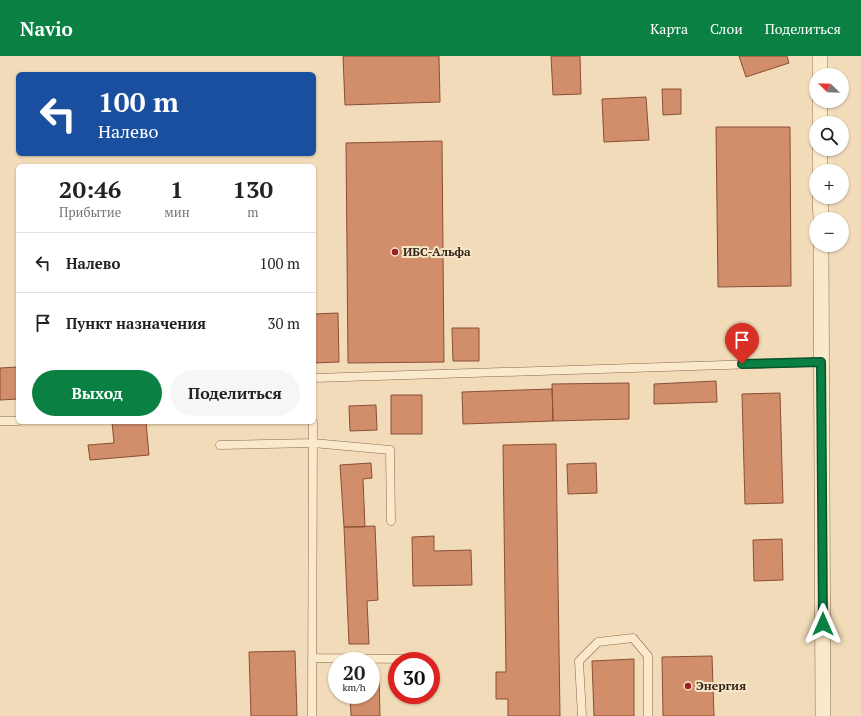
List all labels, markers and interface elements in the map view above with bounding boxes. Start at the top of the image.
text: Navio [20,16,73,41]
text: Карта [650,19,688,38]
text: Слои [710,19,743,38]
text: Поделиться [765,19,841,38]
north arrow [809,68,849,108]
map controls [809,68,849,252]
text: 100 m [98,83,179,120]
icon: left [32,88,84,140]
button: search [809,116,849,156]
text: Налево [98,119,158,143]
button: + [809,164,849,204]
text: 20:46 [59,173,121,205]
text: 1 [170,173,184,205]
text: 130 [232,173,273,205]
text: Прибытие [59,203,121,221]
text: мин [164,203,190,221]
text: m [247,203,258,221]
button: − [809,212,849,252]
place label: ИБС-Альфа [403,244,471,259]
marker: ИБС-Альфа [390,247,400,257]
icon: left [32,252,54,274]
text: Налево [66,253,120,273]
text: 100 m [259,253,300,273]
icon: arrive [32,312,54,334]
text: Пункт назначения [66,313,206,333]
text: 30 m [267,313,300,333]
pin [725,323,759,364]
icon: arrive [731,329,753,351]
button: Выход [32,370,162,416]
button: Поделиться [170,370,300,416]
position arrow [802,603,844,645]
speed limit sign: 30 [388,652,440,704]
text: 20 [343,659,365,686]
place label: Энергия [696,678,746,693]
text: km/h [342,681,366,694]
marker: Энергия [683,681,693,691]

